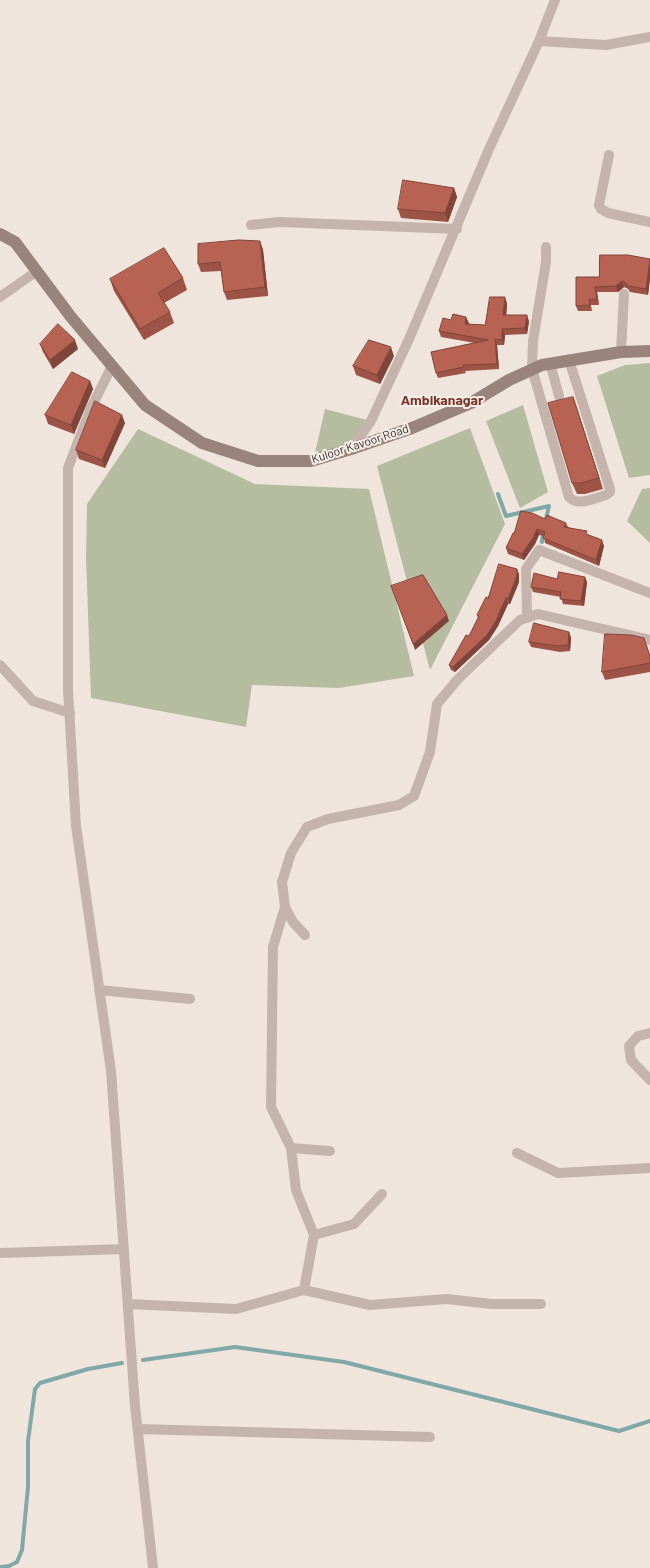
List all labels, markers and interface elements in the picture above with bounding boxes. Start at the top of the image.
district label: Ambikanagar [401,392,483,408]
street label: Kuloor Kavoor Road [309,421,411,467]

